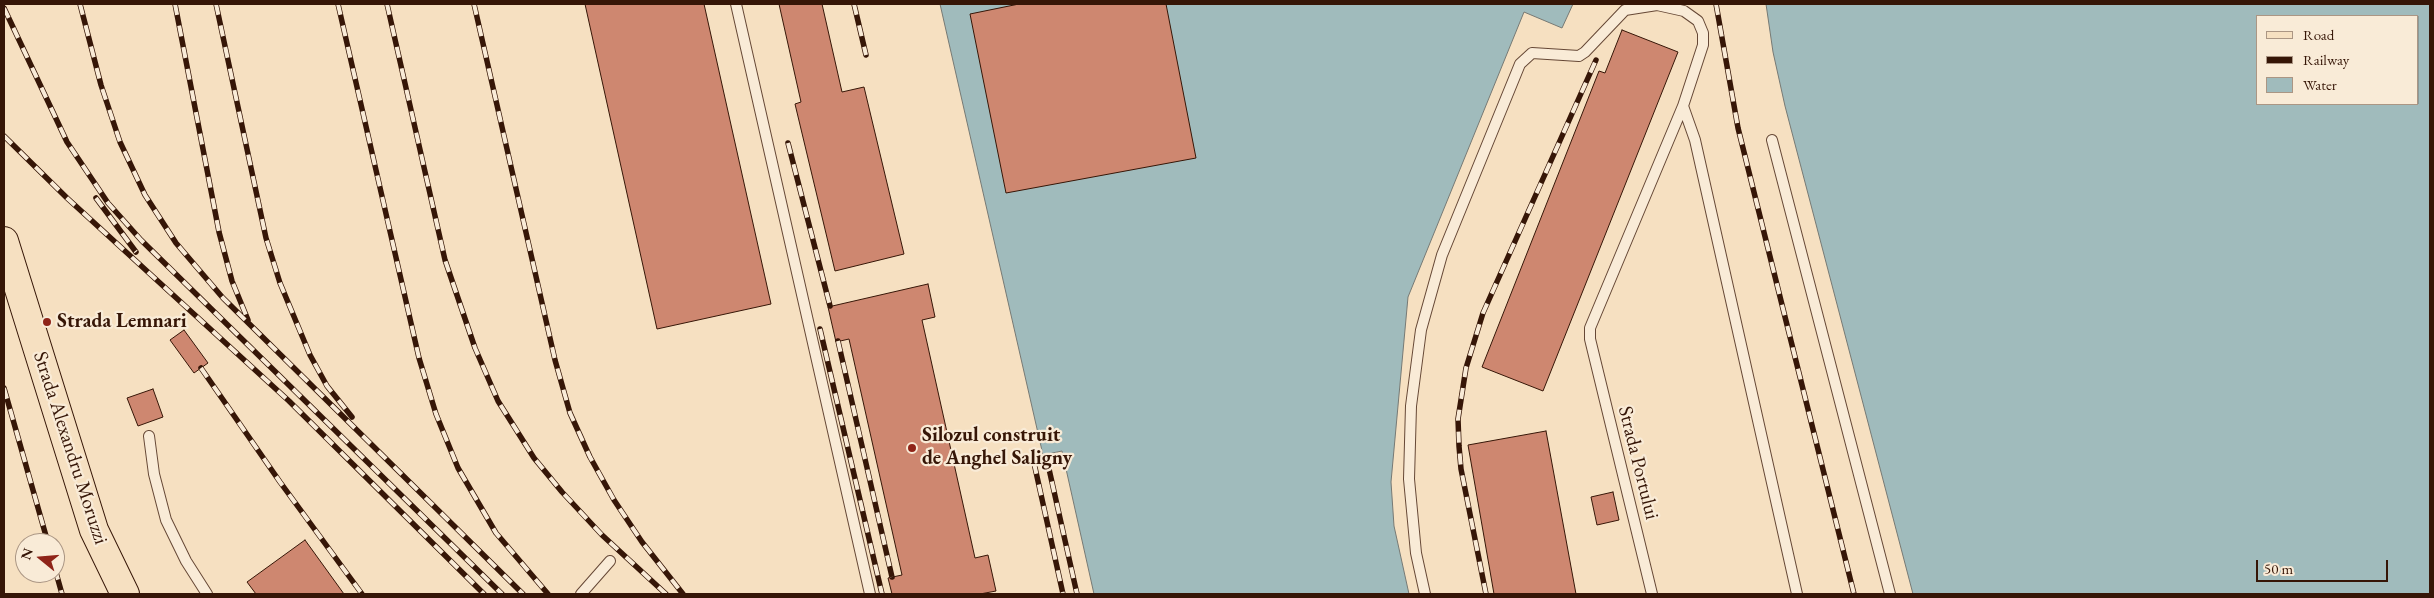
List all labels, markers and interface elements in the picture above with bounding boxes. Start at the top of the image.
legend [2256,15,2419,105]
text: Road [2303,25,2334,44]
text: Railway [2303,50,2349,69]
text: Water [2303,75,2337,94]
place label: Strada Lemnari [57,310,187,334]
marker: Strada Lemnari [41,316,53,328]
street label: Strada Alexandru Moruzzi [27,349,113,547]
street label: Strada Portului [1612,404,1664,522]
place label: Silozul construit de Anghel Saligny [922,424,1072,471]
marker: Silozul construit de Anghel Saligny [906,442,918,454]
north arrow [15,533,65,583]
text: N [16,546,37,562]
scale bar [2259,550,2392,582]
text: 50 m [2264,559,2293,578]

